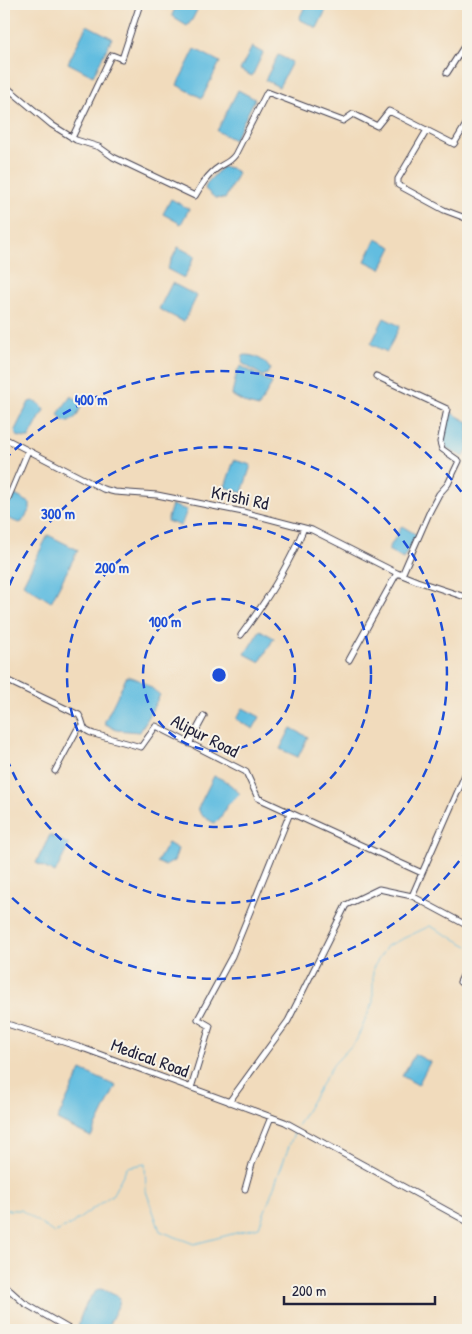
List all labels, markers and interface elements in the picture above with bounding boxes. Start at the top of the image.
text: 400 m [75,389,107,410]
street label: Krishi Rd [209,479,271,516]
text: 300 m [41,503,75,524]
text: 200 m [95,557,129,578]
text: 100 m [149,611,181,632]
centre of rings [210,666,228,684]
street label: Alipur Road [167,708,243,763]
street label: Medical Road [108,1032,193,1083]
scale bar [284,1274,436,1306]
text: 200 m [292,1280,326,1301]

